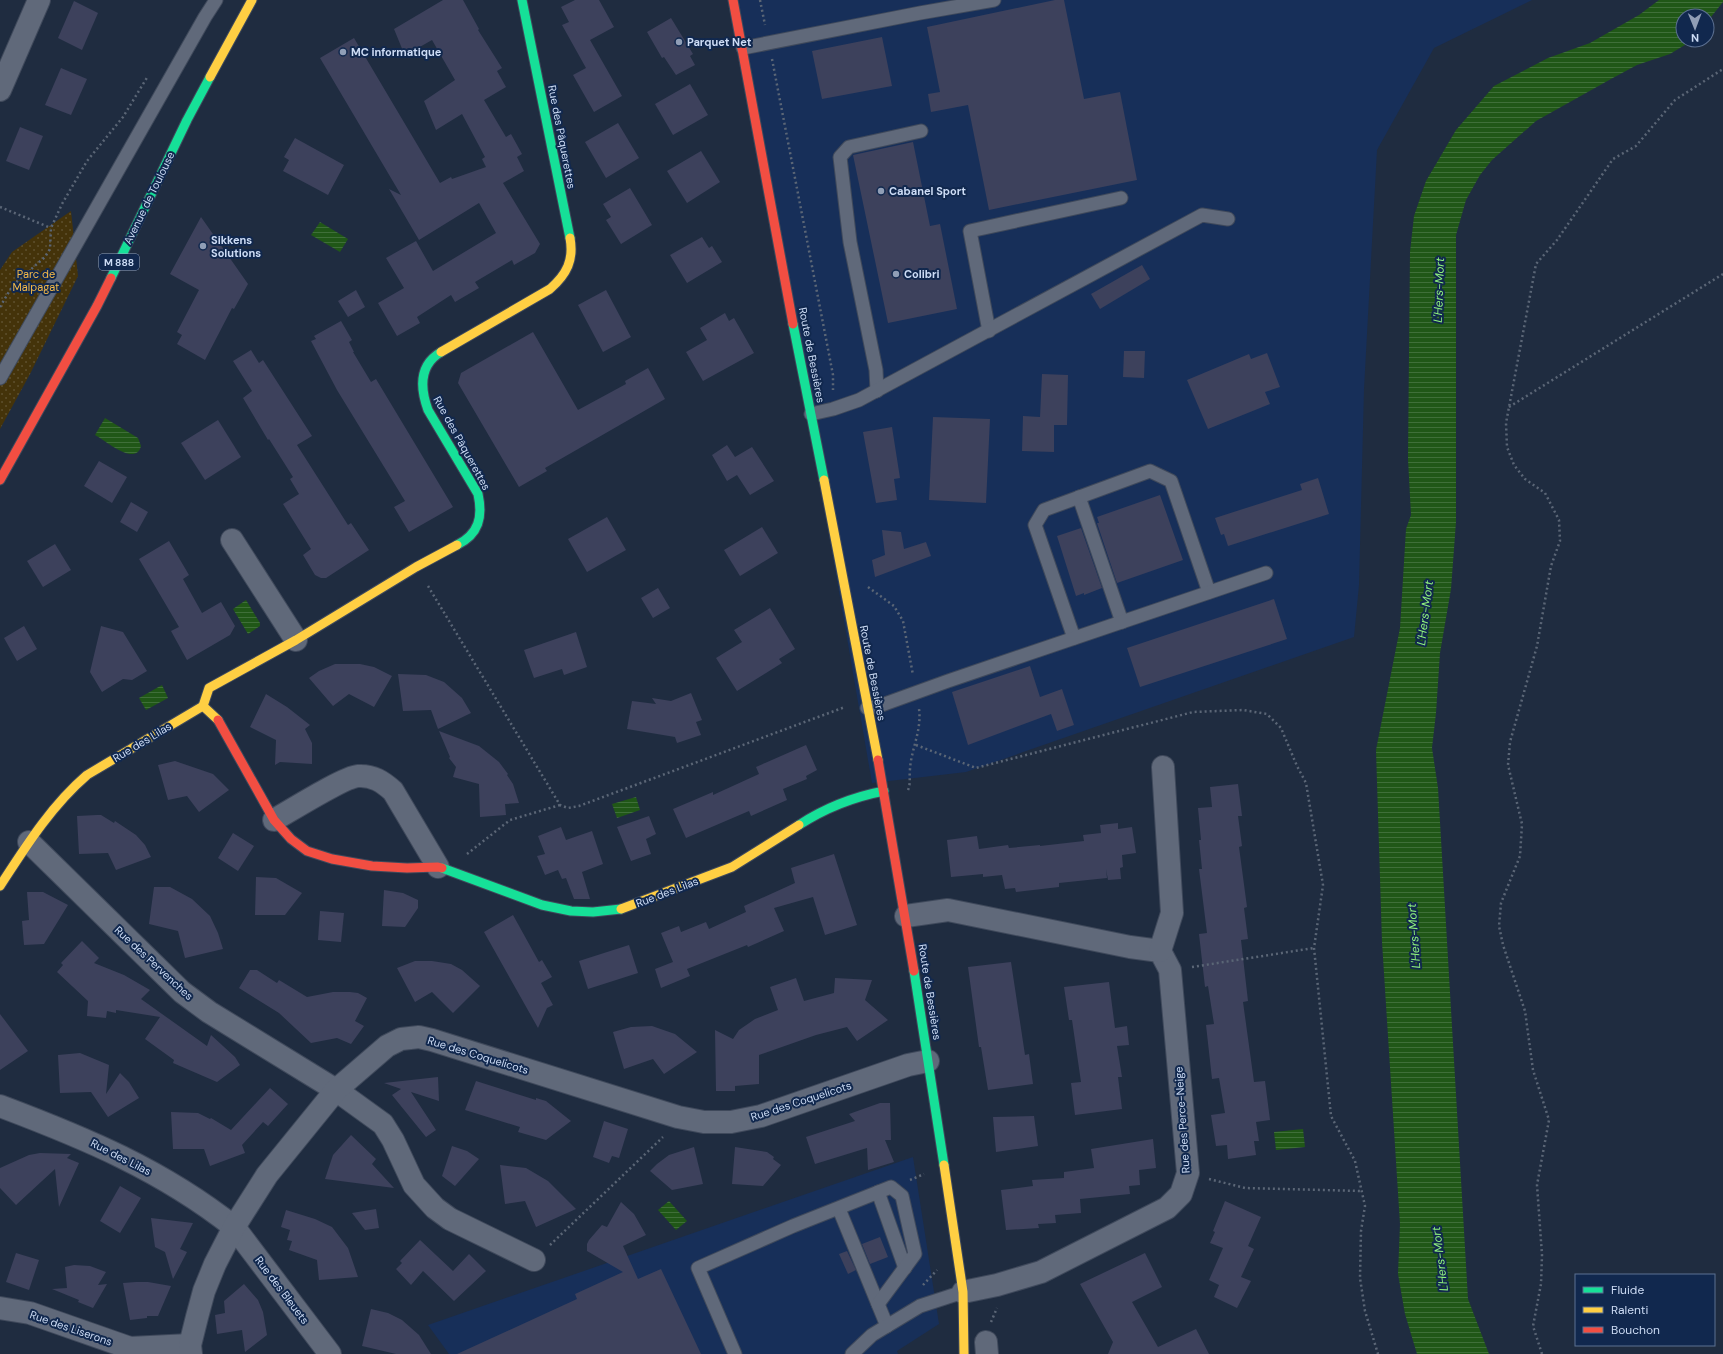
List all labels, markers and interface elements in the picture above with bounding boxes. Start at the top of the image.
north arrow [1675,8,1715,48]
text: N [1691,31,1699,45]
place label: Parquet Net [687,35,752,49]
marker: Parquet Net [674,37,684,47]
place label: MC informatique [351,45,442,59]
marker: MC informatique [338,47,348,57]
street label: Rue des Pâquerettes [545,84,579,190]
street label: Avenue de Toulouse [120,149,178,247]
place label: Cabanel Sport [889,184,966,198]
marker: Cabanel Sport [876,186,886,196]
place label: Sikkens Solutions [211,233,261,260]
marker: Sikkens Solutions [198,241,208,251]
road number: M 888 [99,254,139,270]
water label: L'Hers-Mort [1430,257,1448,323]
park label: Parc de Malpagat [13,267,59,294]
place label: Colibri [904,267,940,281]
marker: Colibri [891,269,901,279]
street label: Route de Bessières [796,306,828,404]
street label: Rue des Pâquerettes [430,394,494,492]
water label: L'Hers-Mort [1413,579,1437,646]
street label: Route de Bessières [857,624,889,722]
street label: Rue des Lilas [110,719,174,765]
street label: Rue des Lilas [634,874,700,910]
water label: L'Hers-Mort [1404,903,1424,969]
street label: Rue des Pervenches [112,923,196,1003]
street label: Route de Bessières [916,943,944,1041]
street label: Rue des Coquelicots [426,1033,530,1077]
street label: Rue des Perce-Neige [1171,1066,1193,1174]
street label: Rue des Coquelicots [749,1078,853,1124]
street label: Rue des Lilas [88,1136,154,1178]
water label: L'Hers-Mort [1428,1225,1452,1292]
street label: Rue des Bleuets [252,1253,312,1327]
legend [1575,1274,1715,1346]
text: Fluide [1611,1282,1644,1298]
text: Ralenti [1611,1302,1649,1318]
street label: Rue des Liserons [28,1307,114,1349]
text: Bouchon [1611,1322,1660,1338]

